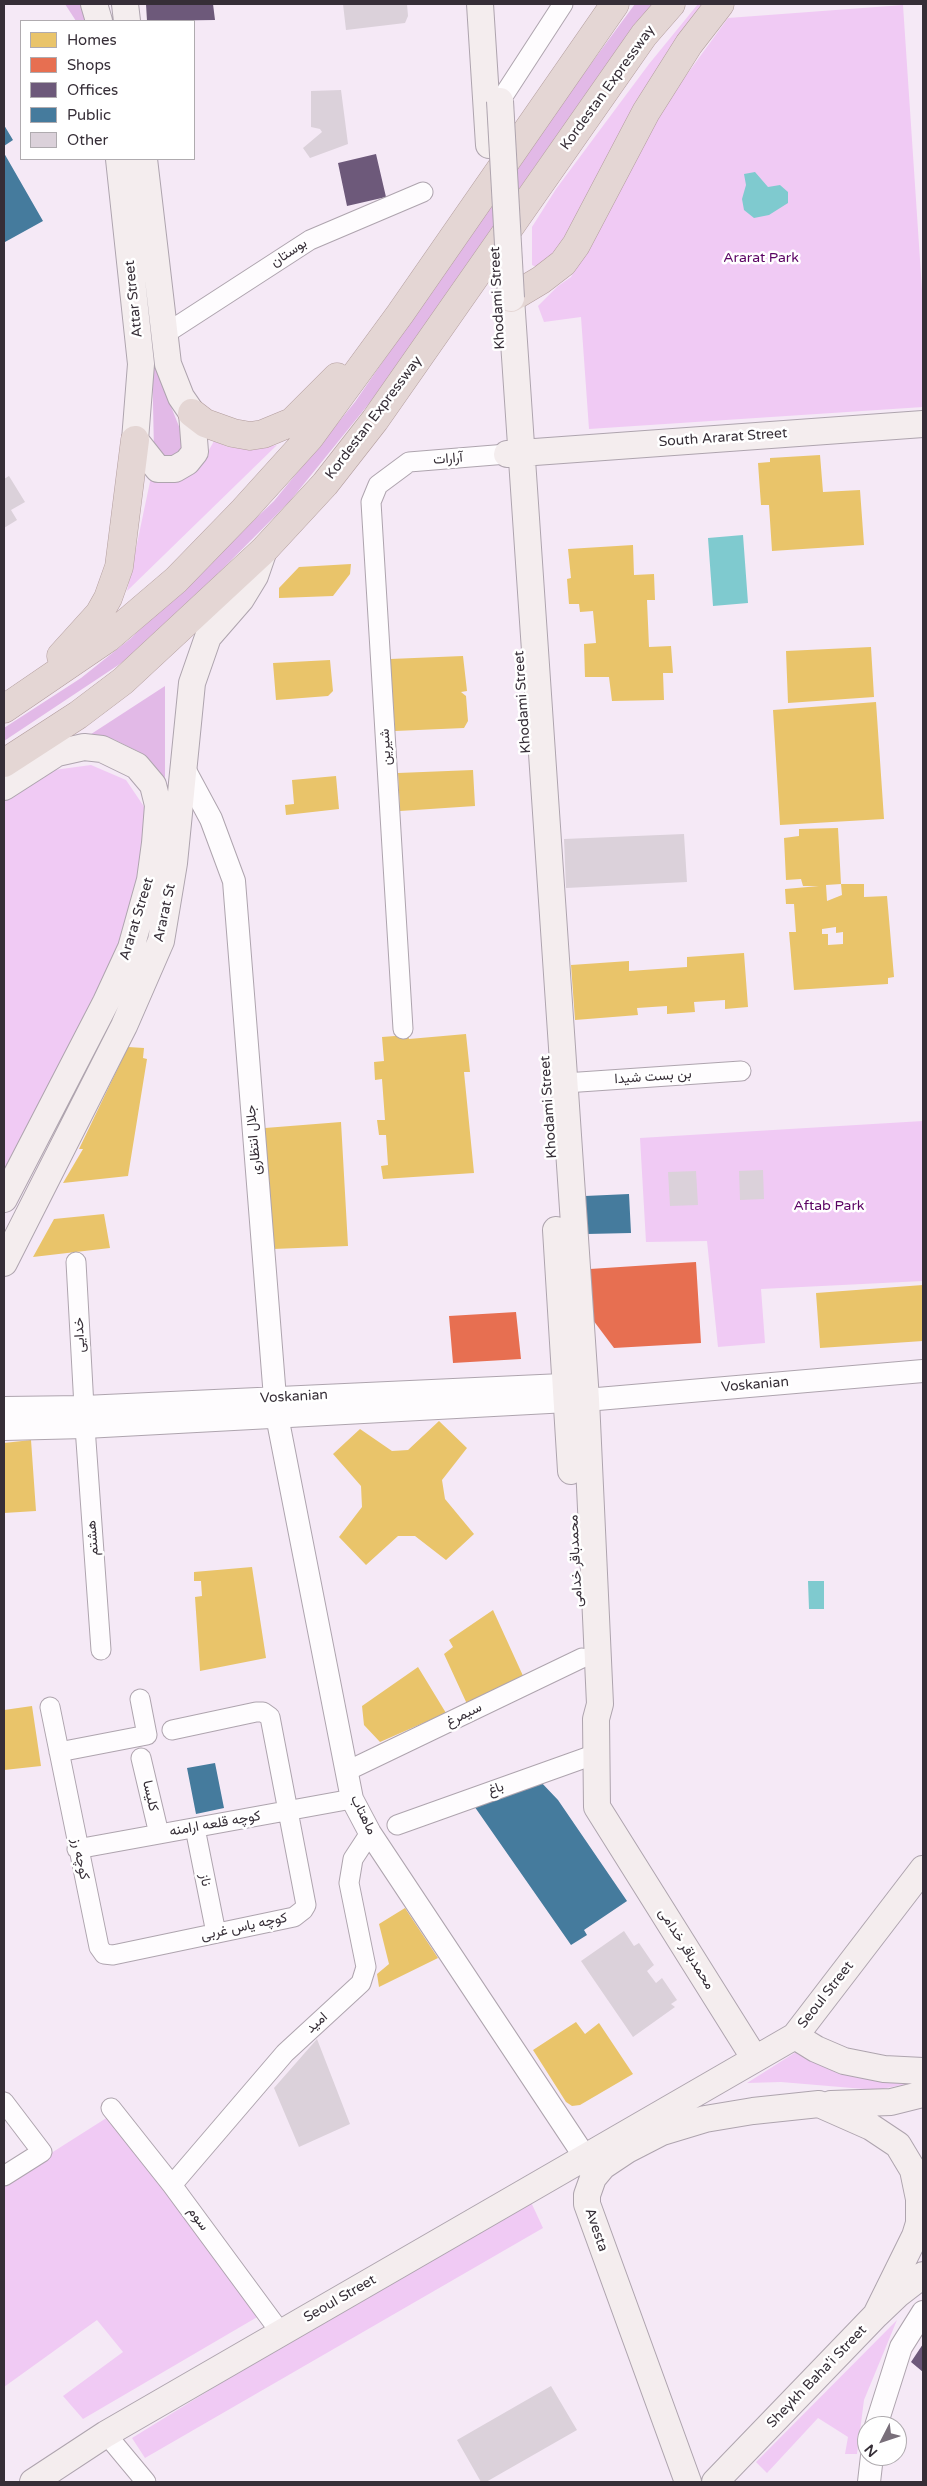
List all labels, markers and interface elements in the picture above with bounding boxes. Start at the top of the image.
legend [20,20,195,160]
street label: Kordestan Expressway [557,22,659,154]
text: Homes [67,31,117,49]
text: Shops [67,56,111,74]
text: Offices [67,81,118,99]
text: Public [67,106,111,124]
text: Other [67,131,108,149]
street label: بوستان [268,235,310,271]
street label: Khodami Street [487,246,509,350]
park label: Ararat Park [723,250,799,266]
street label: Attar Street [122,259,146,339]
street label: Kordestan Expressway [322,353,426,483]
street label: South Ararat Street [658,425,788,451]
street label: آرارات [432,449,464,469]
street label: Khodami Street [511,650,535,754]
street label: شیرین [377,728,395,766]
street label: Ararat Street [116,876,158,962]
street label: Ararat St [151,882,179,944]
street label: Khodami Street [537,1055,561,1159]
street label: بن بست شیدا [614,1066,692,1088]
street label: جلال انتظاری [243,1104,265,1176]
park label: Aftab Park [794,1198,864,1214]
street label: خدایی [71,1317,89,1353]
street label: Voskanian [720,1374,790,1396]
street label: Voskanian [260,1387,328,1407]
street label: محمدباقر خدامی [565,1514,587,1608]
street label: هشتم [83,1520,103,1556]
street label: سیمرغ [443,1699,485,1731]
street label: باغ [486,1778,506,1800]
street label: کلیسا [138,1779,162,1813]
street label: ماهتاب [346,1792,380,1838]
street label: کوچه قلعه ارامنه [168,1808,262,1840]
street label: کوچه رز [67,1837,93,1881]
street label: ناز [196,1872,214,1888]
street label: محمدباقر خدامی [654,1905,718,1993]
street label: کوچه یاس غربی [199,1910,289,1944]
street label: Seoul Street [795,1958,857,2032]
street label: امید [303,2009,331,2037]
street label: سوم [184,2204,212,2234]
street label: Avesta [581,2206,611,2254]
street label: Seoul Street [301,2272,379,2326]
street label: Sheykh Baha'i Street [764,2322,870,2432]
north arrow [857,2416,907,2466]
text: N [861,2441,881,2460]

